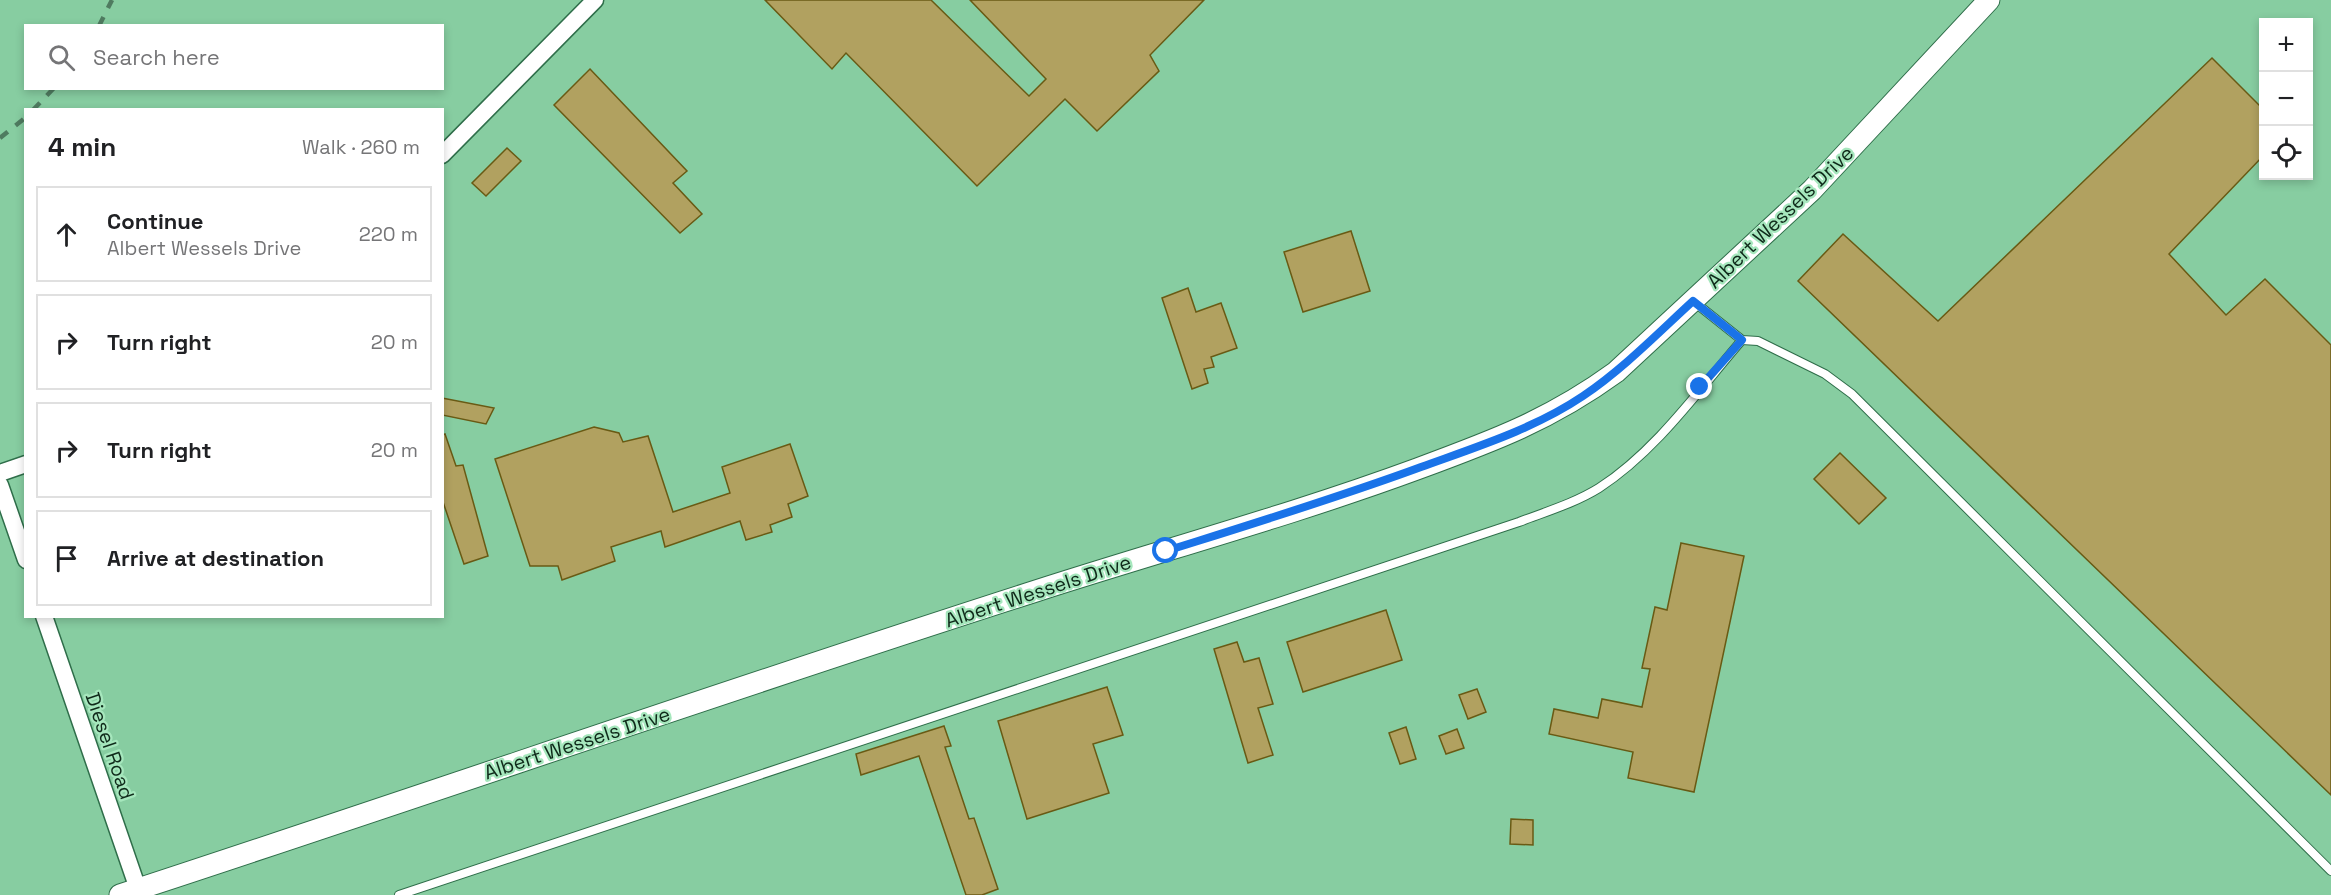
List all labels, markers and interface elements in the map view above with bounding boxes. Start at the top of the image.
map controls [2259,18,2313,180]
button: + [2259,18,2313,72]
search box [24,24,444,90]
icon: search [45,41,78,74]
text: Search here [93,43,220,71]
button: − [2259,72,2313,126]
button: locate [2259,126,2313,180]
text: 4 min [48,130,116,164]
text: Walk · 260 m [302,134,420,160]
street label: Albert Wessels Drive [1701,140,1859,294]
text: Continue [107,207,203,235]
icon: ahead [50,218,83,251]
text: 220 m [359,221,418,247]
text: Albert Wessels Drive [107,235,301,261]
icon: right [50,326,83,359]
text: Turn right [107,328,212,356]
text: 20 m [371,329,418,355]
route end [1686,373,1712,399]
icon: right [50,434,83,467]
text: Turn right [107,436,212,464]
text: 20 m [371,437,418,463]
route start [1152,537,1178,563]
icon: arrive [50,542,83,575]
text: Arrive at destination [107,544,324,572]
street label: Albert Wessels Drive [942,549,1134,633]
street label: Diesel Road [80,689,140,803]
street label: Albert Wessels Drive [481,701,673,785]

